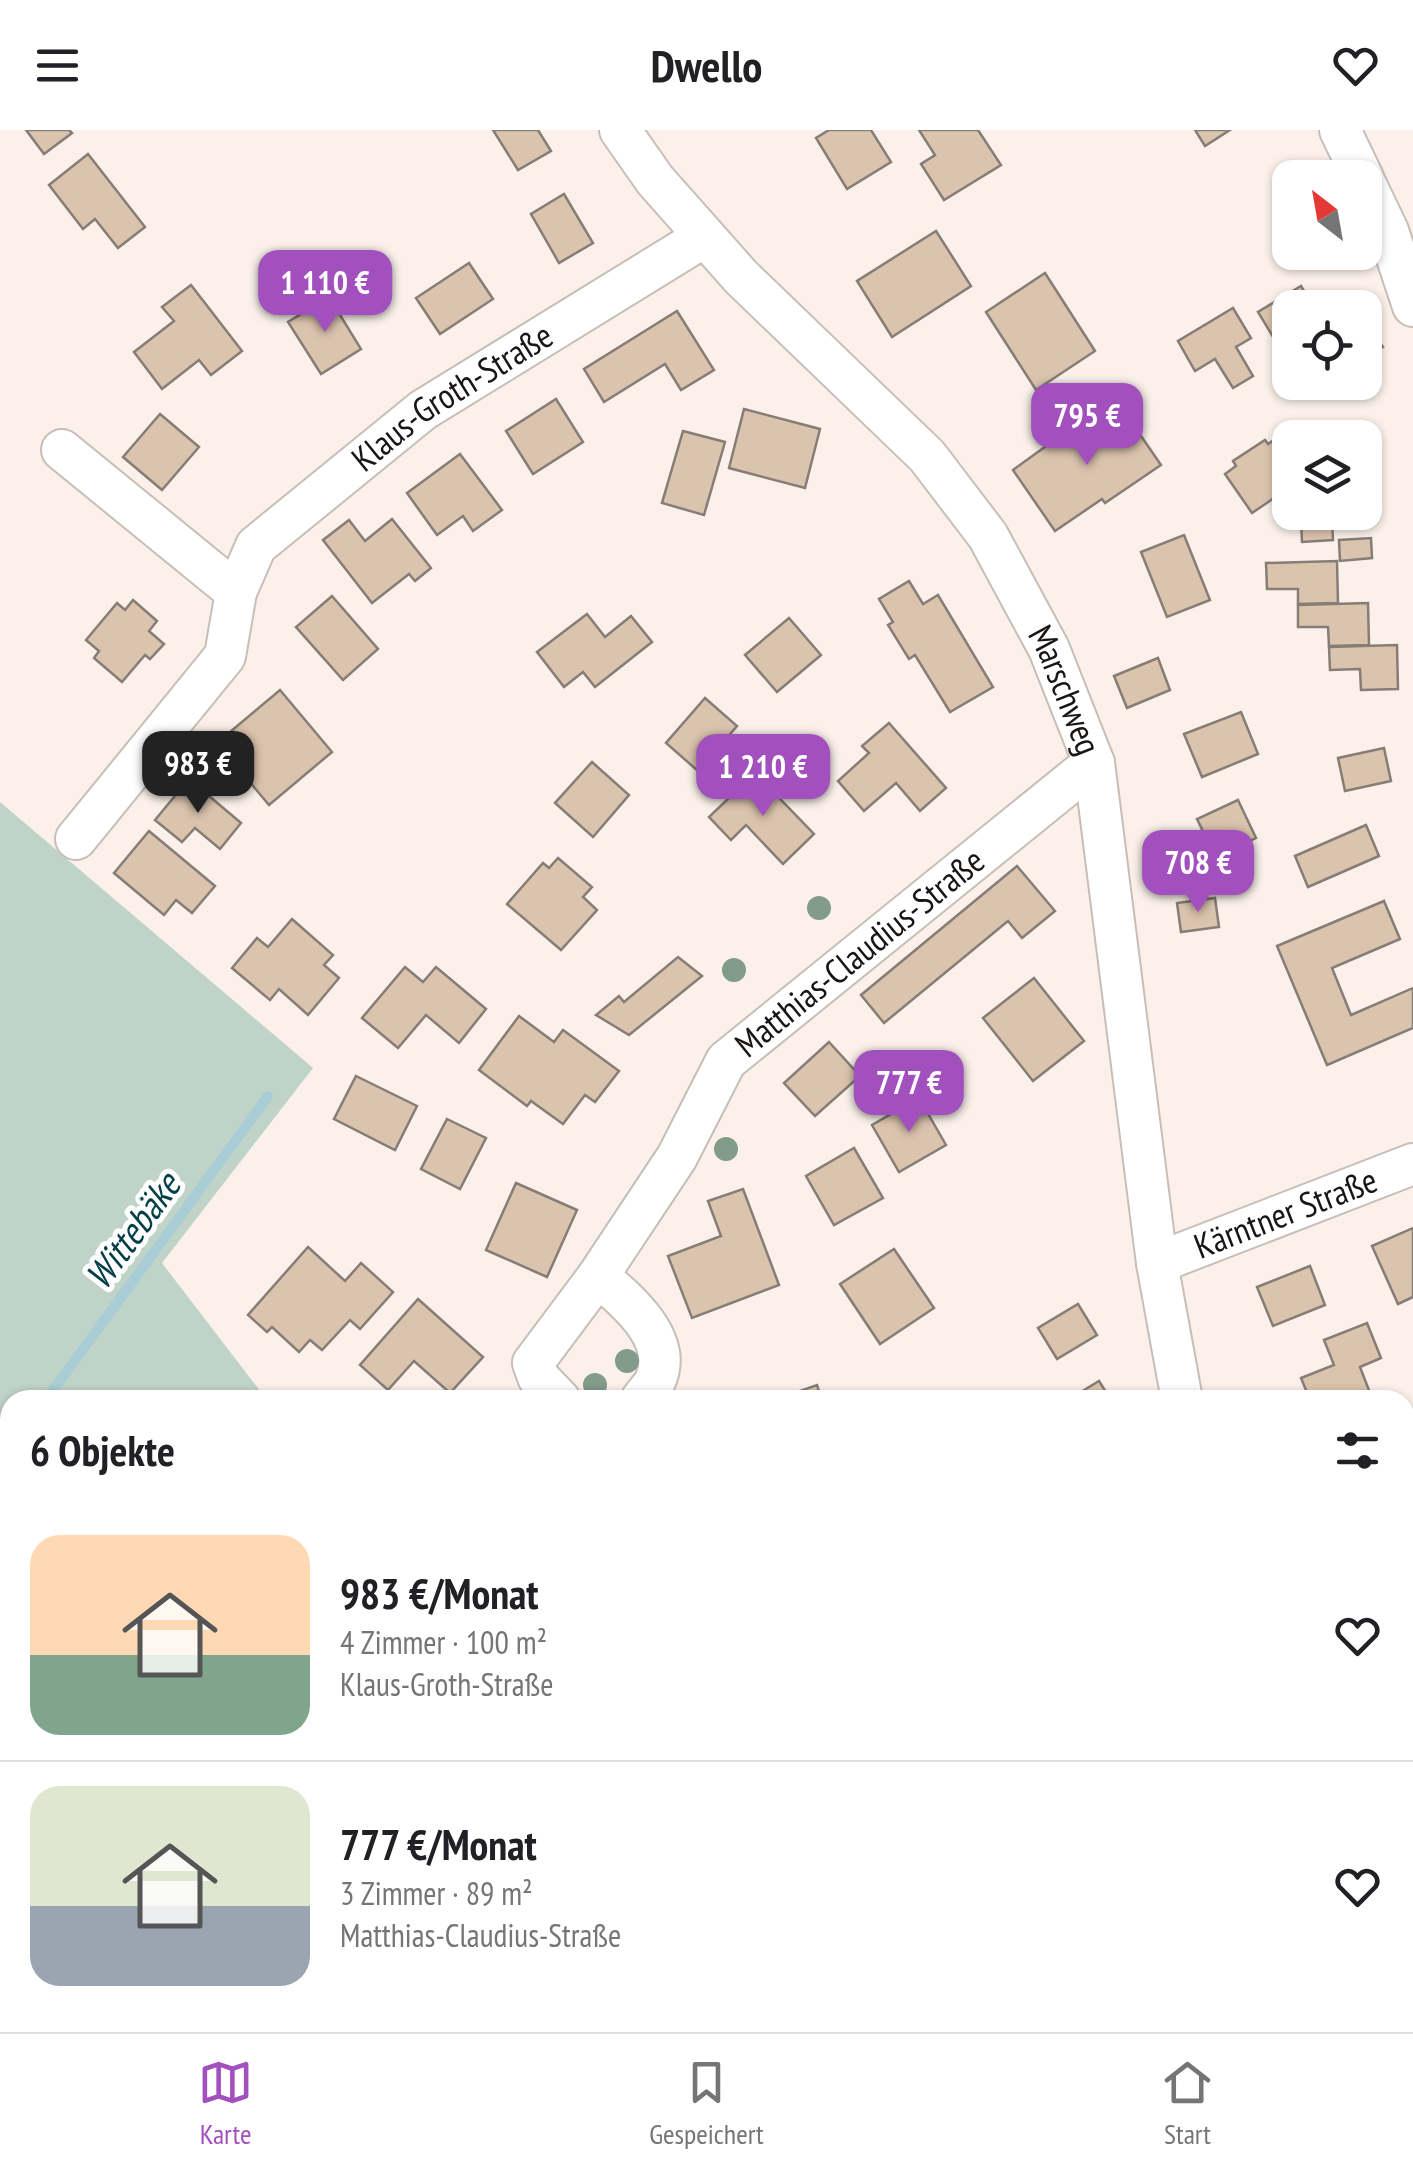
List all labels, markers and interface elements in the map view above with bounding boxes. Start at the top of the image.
text: Dwello [651,36,762,94]
icon: menu [30,38,85,93]
icon: heart [1328,38,1383,93]
north arrow [1272,160,1382,270]
map controls [1272,160,1382,530]
pin: 1 110 € [233,250,417,335]
text: 1 110 € [280,261,370,303]
button: locate [1272,290,1382,400]
street label: Klaus-Groth-Straße [342,312,561,481]
pin: 795 € [1017,383,1157,468]
text: 795 € [1053,394,1121,436]
button: layers [1272,420,1382,530]
street label: Marschweg [1018,617,1112,761]
pin: 983 € [128,731,268,816]
pin: 1 210 € [671,734,855,819]
text: 983 € [164,742,232,784]
text: 1 210 € [718,745,808,787]
pin: 708 € [1128,830,1268,915]
street label: Matthias-Claudius-Straße [725,837,993,1067]
text: 708 € [1164,841,1232,883]
pin: 777 € [839,1050,979,1135]
text: 777 € [876,1061,942,1103]
street label: Kärntner Straße [1187,1156,1383,1268]
water label: Wittebäke [73,1161,192,1298]
text: 6 Objekte [30,1423,175,1478]
icon: filters [1330,1423,1385,1478]
text: 983 €/Monat [340,1566,539,1621]
icon: home [110,1575,230,1695]
icon: heart [1330,1608,1385,1663]
text: 4 Zimmer · 100 m² [340,1621,547,1663]
text: Klaus-Groth-Straße [340,1663,553,1705]
text: 777 €/Monat [340,1817,537,1872]
icon: home [110,1826,230,1946]
icon: heart [1330,1859,1385,1914]
text: 3 Zimmer · 89 m² [340,1872,533,1914]
text: Matthias-Claudius-Straße [340,1914,621,1956]
tab: Karte [198,2055,253,2152]
tab: Gespeichert [649,2055,764,2152]
tab: Start [1160,2055,1215,2152]

